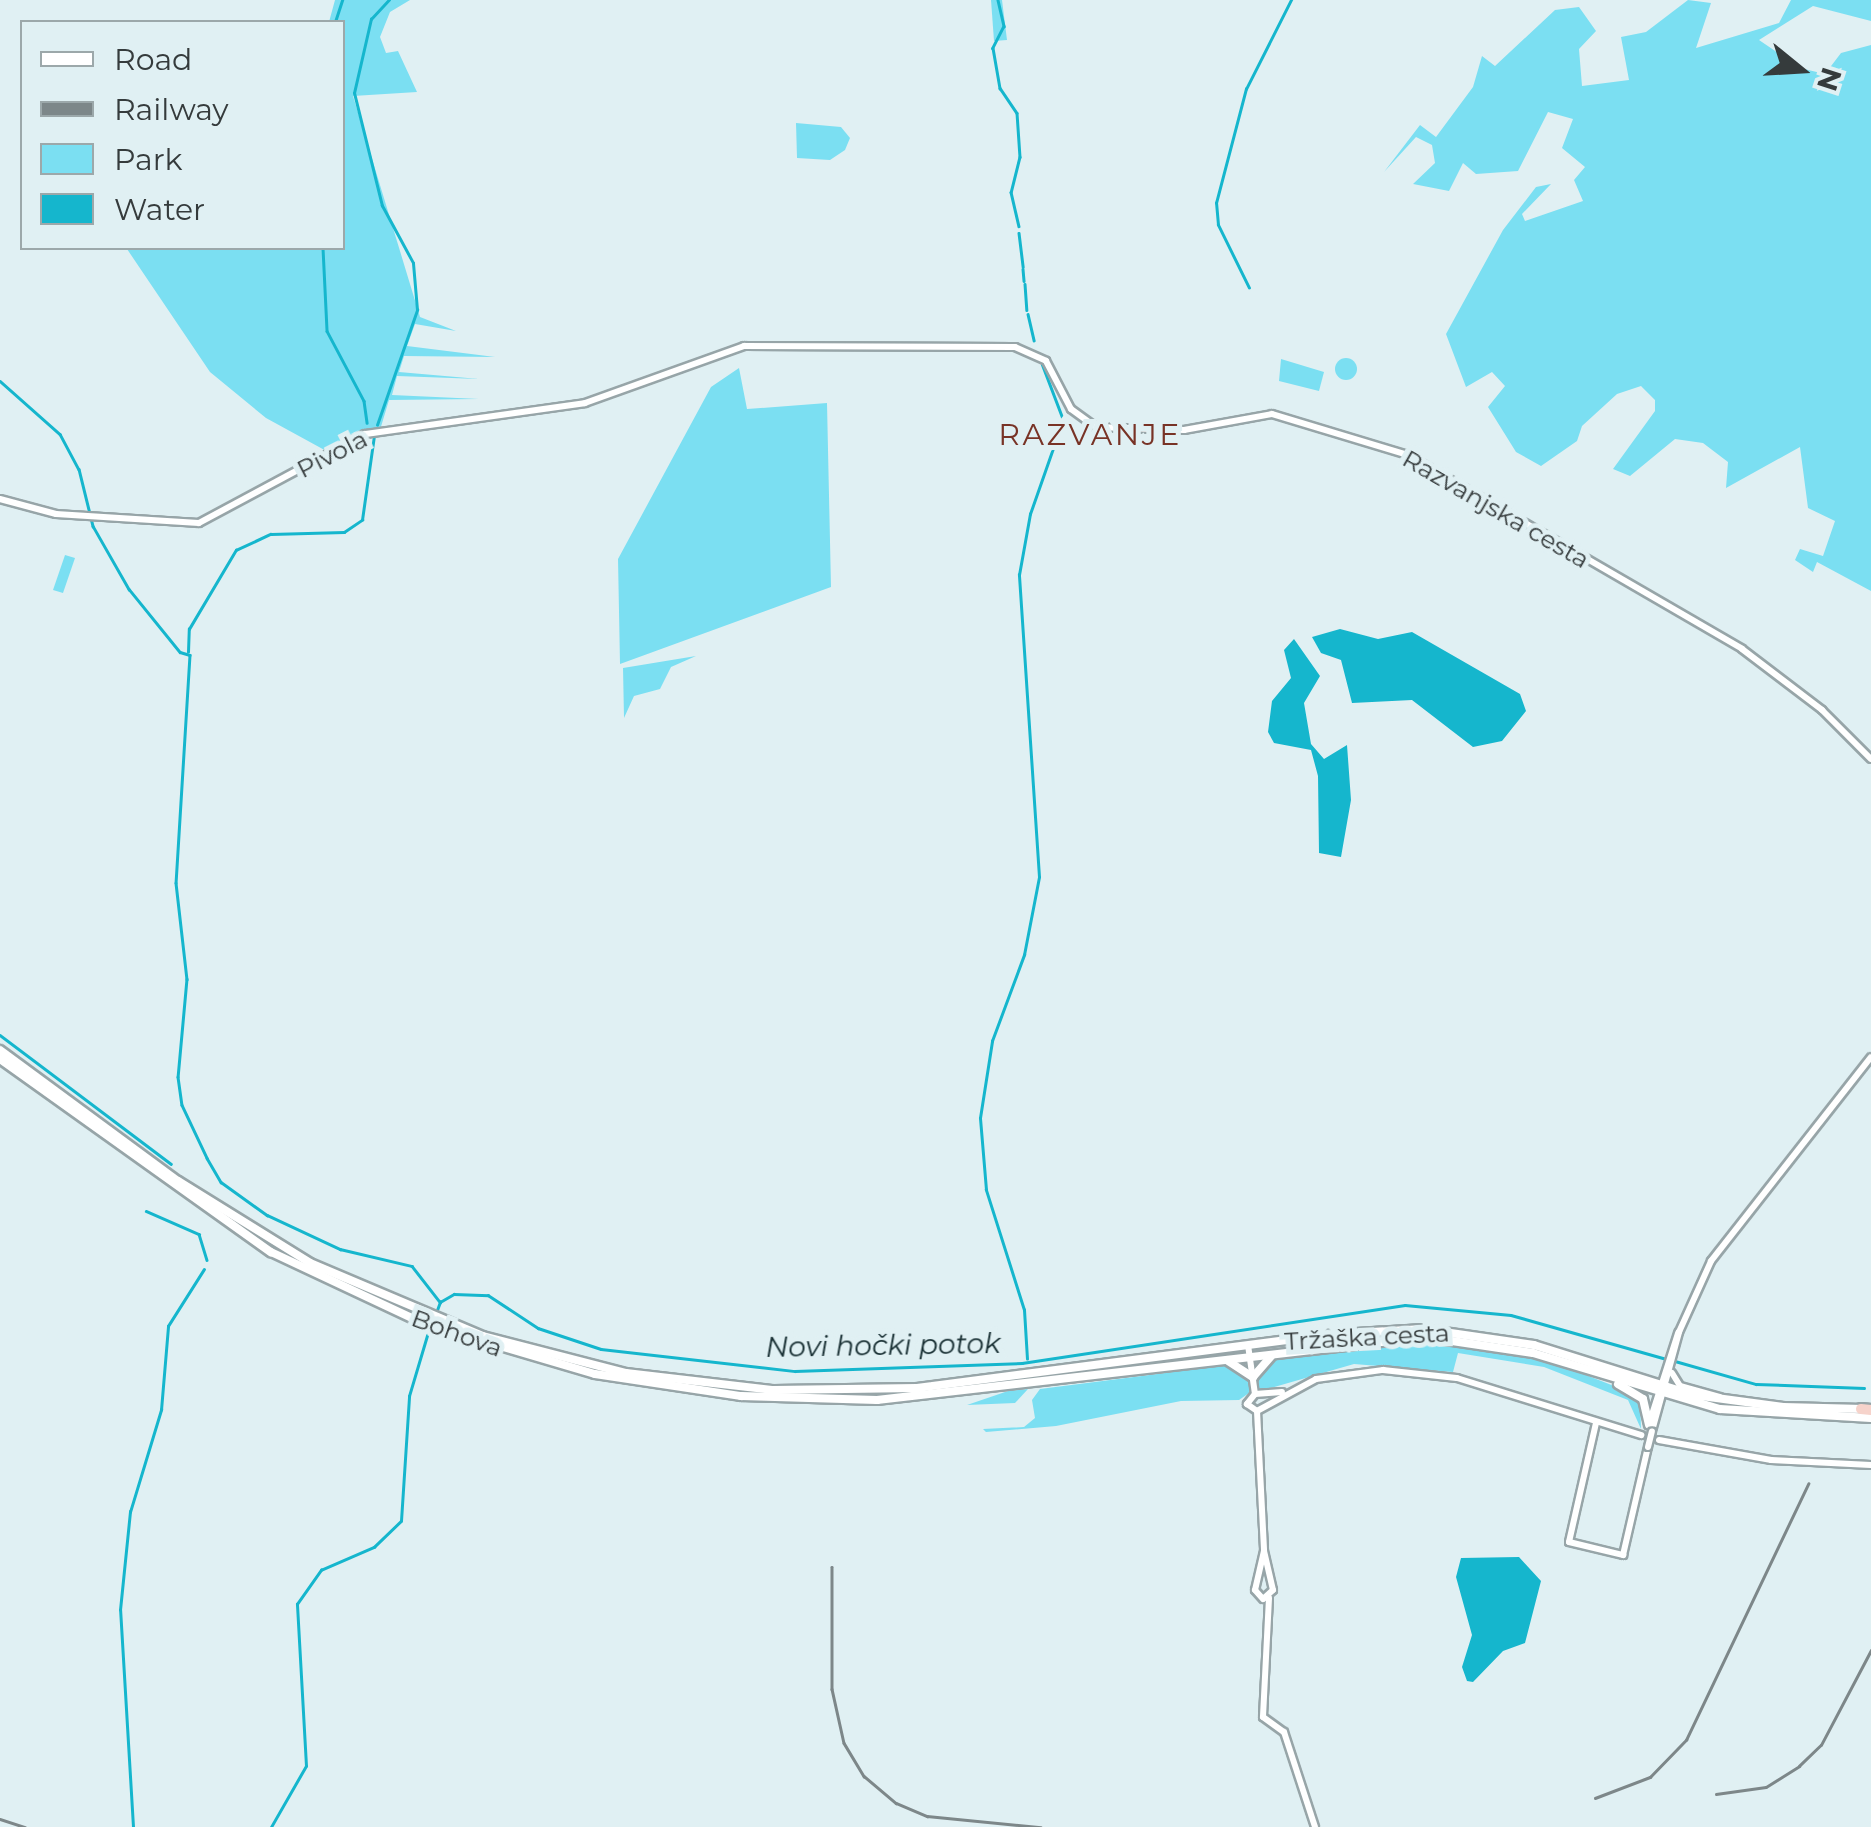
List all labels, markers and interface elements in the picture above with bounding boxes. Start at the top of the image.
legend [20,20,345,250]
north arrow [1751,20,1851,120]
text: Road [114,41,192,78]
text: N [1810,63,1849,95]
text: Railway [114,91,229,128]
text: Park [114,141,183,178]
text: Water [114,191,205,228]
district label: RAZVANJE [998,417,1182,453]
street label: Pivola [292,424,372,484]
street label: Razvanjska cesta [1397,443,1595,575]
street label: Bohova [407,1303,507,1363]
street label: Tržaška cesta [1284,1318,1450,1356]
water label: Novi hočki potok [765,1326,1001,1364]

